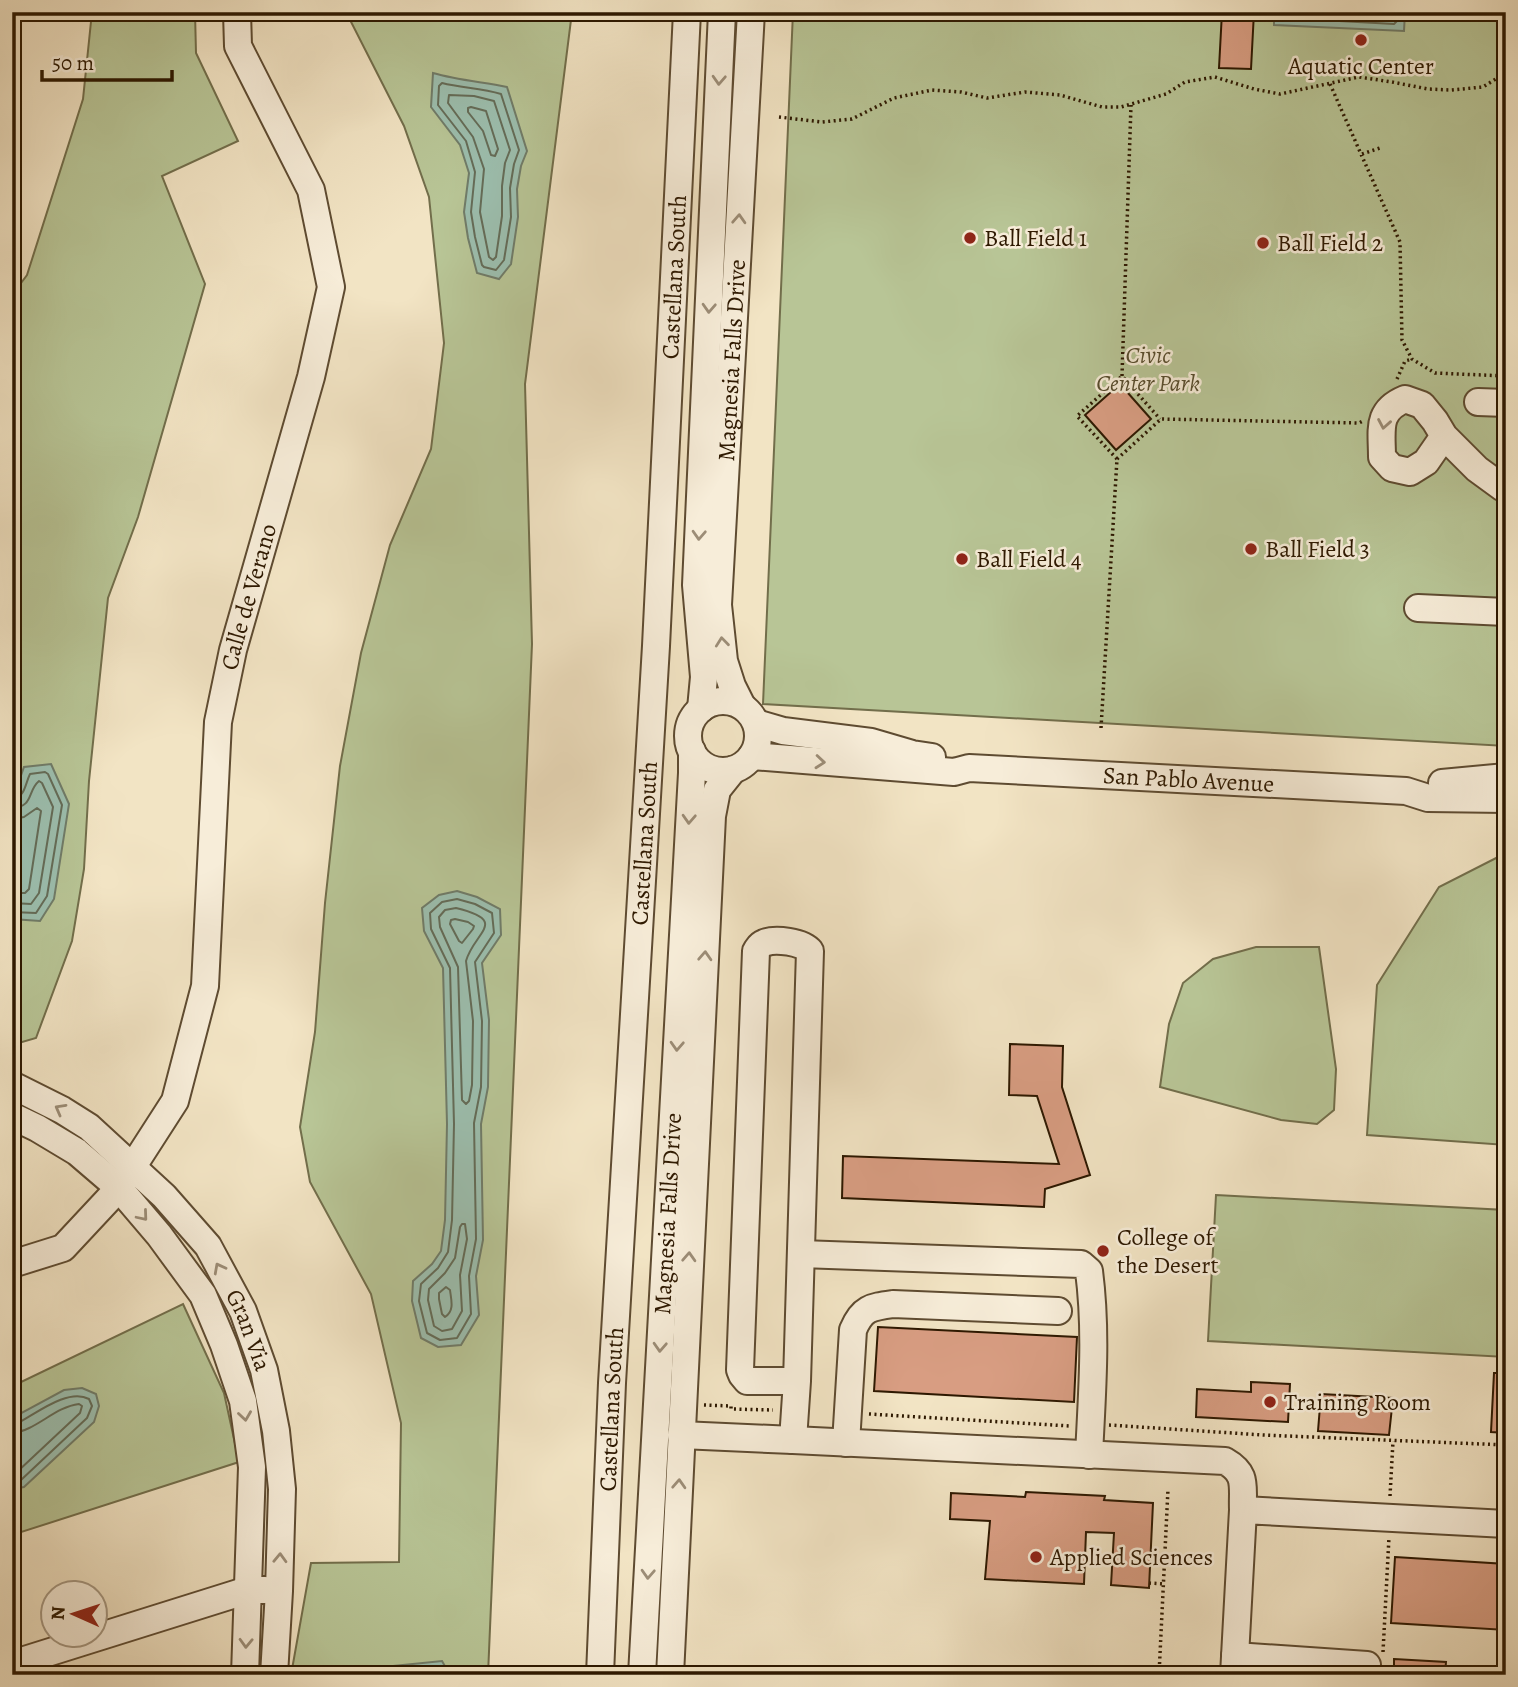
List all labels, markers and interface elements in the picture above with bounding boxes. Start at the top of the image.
marker: Aquatic Center [1353,32,1369,48]
scale bar [42,38,172,82]
text: 50 m [52,49,94,77]
place label: Aquatic Center [1287,50,1434,82]
one-way arrow [712,75,727,86]
street label: Castellana South [654,194,694,360]
one-way arrow [732,213,747,224]
place label: Ball Field 1 [984,222,1087,254]
place label: Ball Field 2 [1277,227,1383,259]
marker: Ball Field 1 [962,230,978,246]
marker: Ball Field 2 [1255,235,1271,251]
street label: Magnesia Falls Drive [710,259,753,462]
one-way arrow [701,302,716,313]
park label: Civic Center Park [1096,339,1200,399]
one-way arrow [1377,419,1392,430]
street label: Calle de Verano [213,520,284,673]
one-way arrow [691,530,706,541]
place label: Ball Field 3 [1265,533,1370,565]
marker: Ball Field 3 [1243,541,1259,557]
place label: Ball Field 4 [976,543,1082,575]
marker: Ball Field 4 [954,551,970,567]
one-way arrow [715,636,730,647]
one-way arrow [815,754,826,769]
street label: San Pablo Avenue [1102,759,1275,800]
street label: Castellana South [623,760,665,926]
one-way arrow [682,814,697,825]
one-way arrow [697,951,712,962]
one-way arrow [669,1041,684,1052]
one-way arrow [54,1104,67,1117]
street label: Magnesia Falls Drive [646,1112,689,1316]
one-way arrow [135,1207,147,1220]
place label: College of the Desert [1117,1221,1218,1281]
marker: College of the Desert [1095,1243,1111,1259]
one-way arrow [682,1251,697,1262]
one-way arrow [214,1263,227,1275]
street label: Gran Via [218,1283,279,1376]
street label: Castellana South [592,1326,631,1492]
one-way arrow [653,1342,668,1353]
place label: Training Room [1284,1386,1431,1418]
marker: Training Room [1262,1394,1278,1410]
one-way arrow [237,1410,252,1422]
one-way arrow [671,1478,686,1489]
place label: Applied Sciences [1049,1541,1213,1573]
marker: Applied Sciences [1028,1549,1044,1565]
one-way arrow [272,1552,287,1563]
one-way arrow [641,1569,656,1580]
north arrow [38,1578,108,1648]
text: N [45,1605,71,1621]
one-way arrow [239,1637,254,1648]

